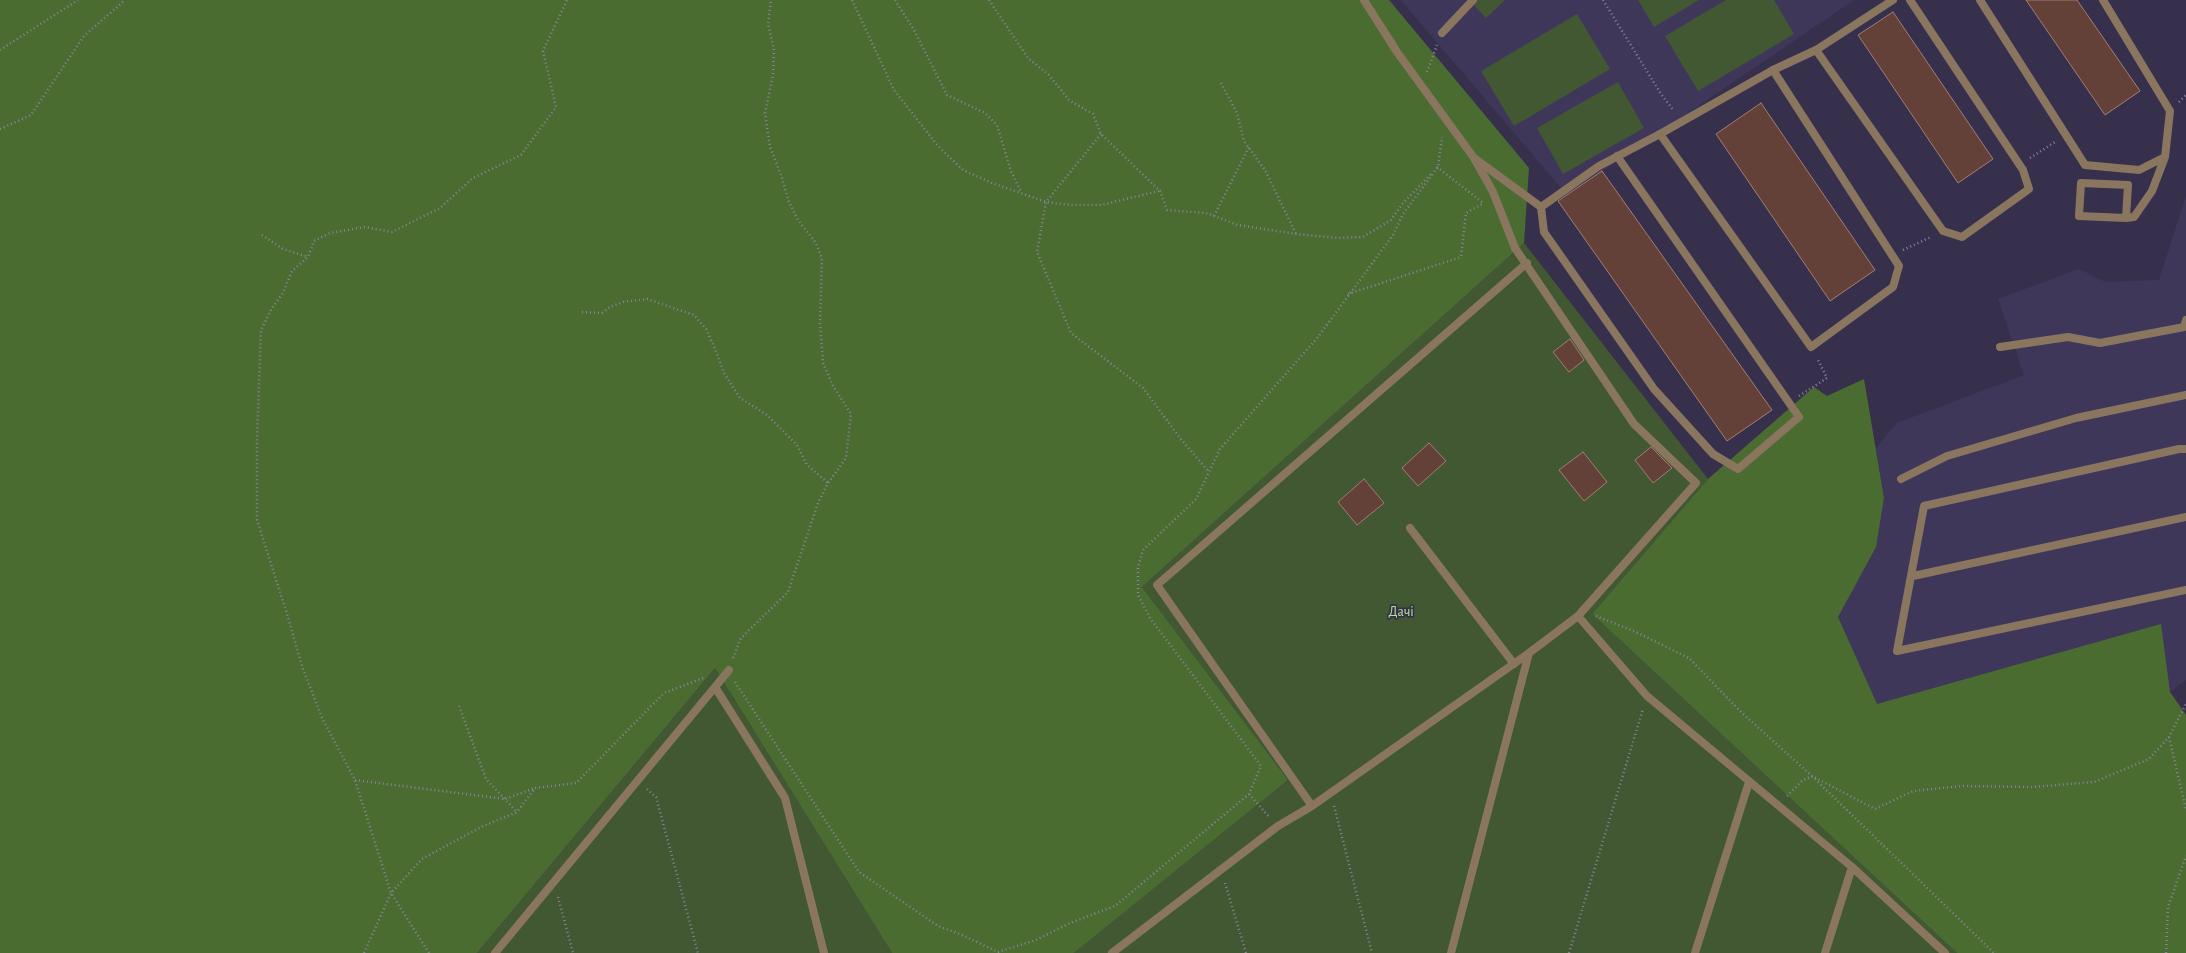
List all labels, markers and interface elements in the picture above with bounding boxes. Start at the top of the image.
park label: Дачі [1388,604,1414,620]

